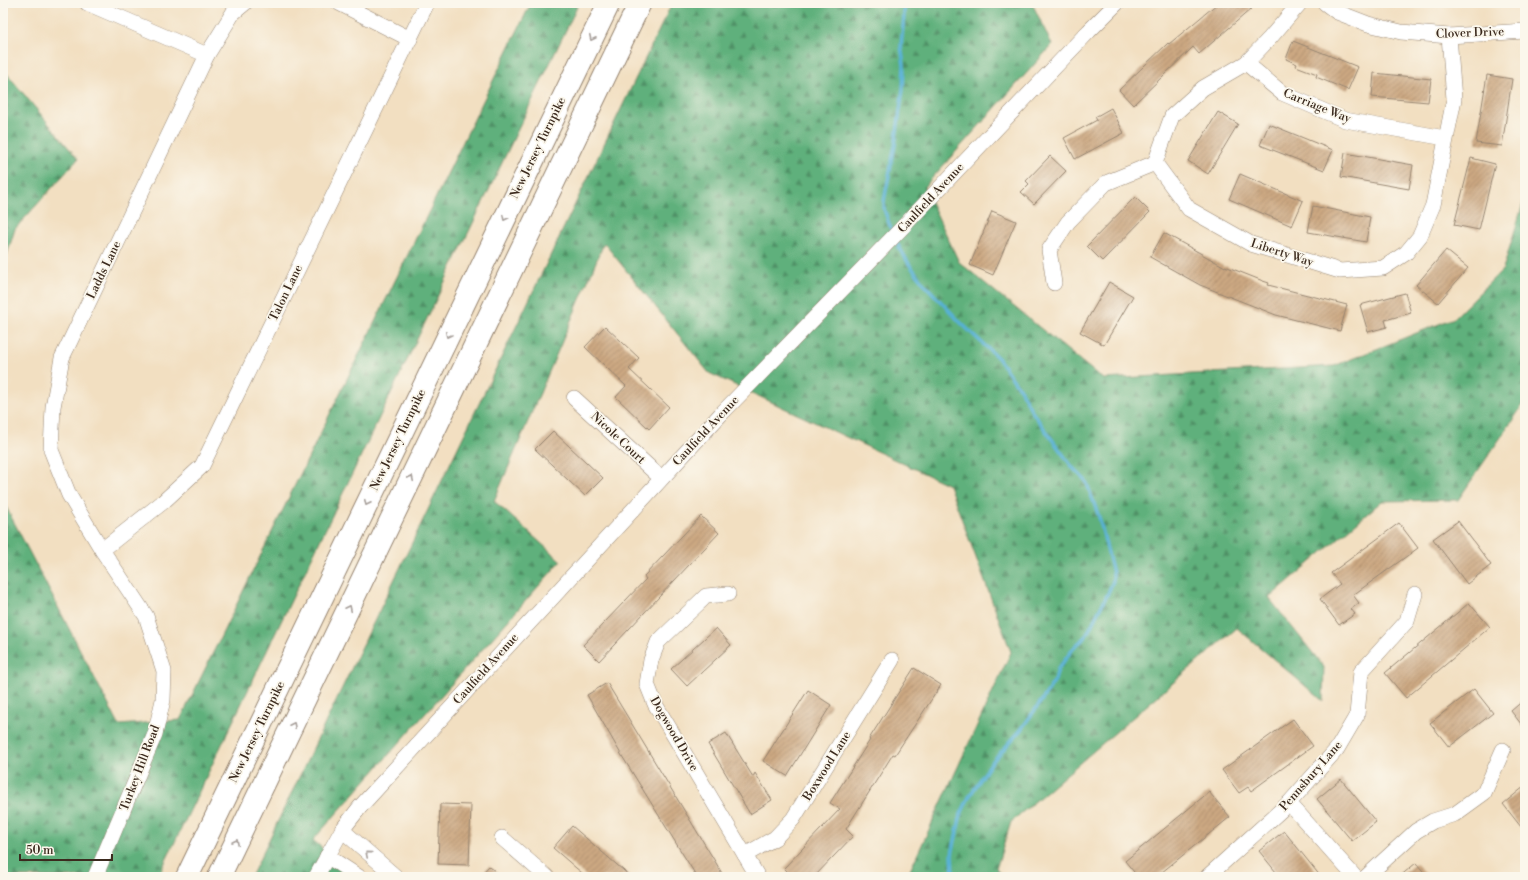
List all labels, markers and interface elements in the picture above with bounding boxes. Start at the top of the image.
street label: Clover Drive [1436,24,1504,42]
one-way arrow [589,34,597,41]
street label: Carriage Way [1281,86,1353,126]
street label: New Jersey Turnpike [507,95,569,201]
street label: Caulfield Avenue [895,160,967,236]
one-way arrow [502,214,510,221]
street label: Liberty Way [1249,236,1315,270]
street label: Ladds Lane [84,239,124,301]
street label: Talon Lane [266,262,306,324]
one-way arrow [445,331,453,338]
street label: New Jersey Turnpike [367,387,429,493]
street label: Caulfield Avenue [670,393,742,469]
street label: Nicole Court [588,409,649,468]
one-way arrow [407,475,414,482]
one-way arrow [364,498,372,506]
one-way arrow [344,604,352,612]
street label: Caulfield Avenue [450,630,522,708]
street label: New Jersey Turnpike [226,679,288,785]
street label: Dogwood Drive [647,694,701,774]
one-way arrow [288,721,296,729]
street label: Turkey Hill Road [117,723,163,813]
street label: Boxwood Lane [799,728,854,804]
street label: Pennsbury Lane [1277,738,1345,814]
scale bar [20,836,112,862]
one-way arrow [231,839,239,846]
text: 50 m [26,843,54,858]
one-way arrow [366,852,373,859]

